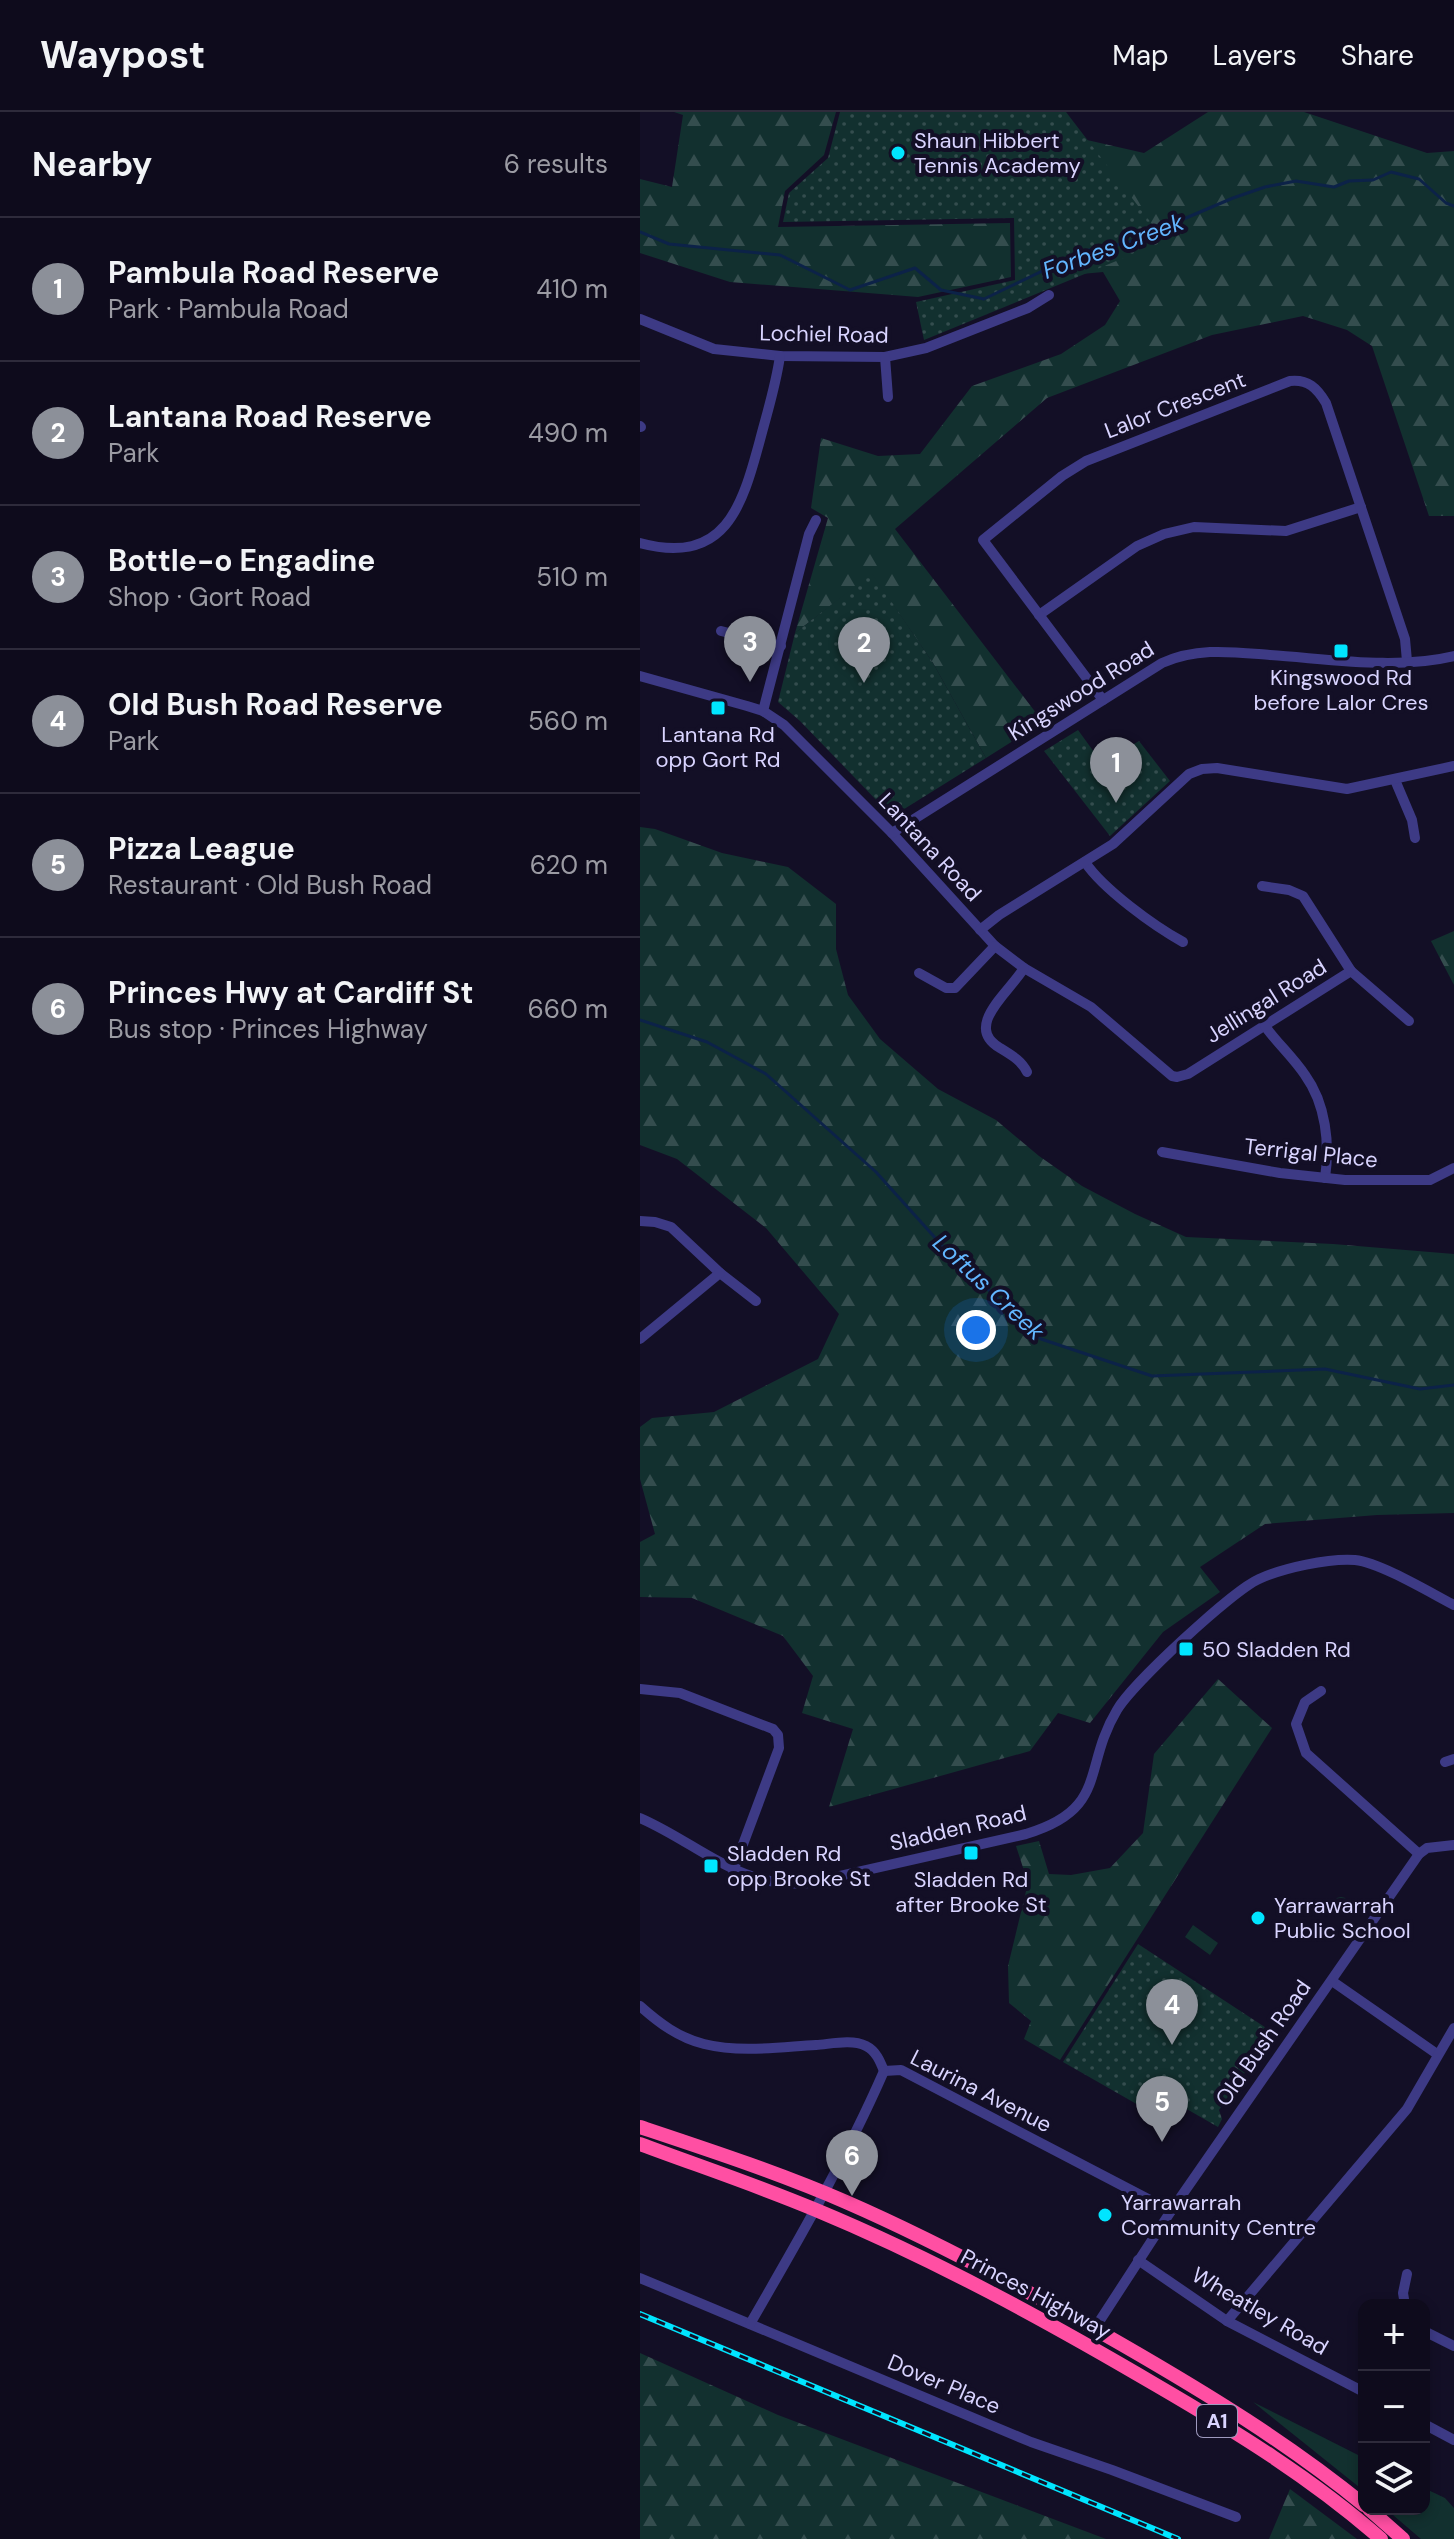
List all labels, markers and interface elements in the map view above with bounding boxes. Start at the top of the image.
text: Waypost [40,30,205,80]
text: Map [1112,37,1169,74]
text: Layers [1213,37,1297,74]
text: Share [1341,37,1414,74]
place label: Shaun Hibbert Tennis Academy [914,126,1081,180]
text: Nearby [32,142,152,187]
marker: Shaun Hibbert Tennis Academy [889,144,907,162]
text: 6 results [504,147,608,181]
water label: Forbes Creek [1038,206,1189,286]
text: Pambula Road Reserve [108,253,439,292]
text: 1 [53,272,63,306]
text: 410 m [536,272,608,306]
text: Park · Pambula Road [108,292,349,326]
street label: Lochiel Road [759,318,889,350]
street label: Lalor Crescent [1100,365,1250,445]
text: Lantana Road Reserve [108,397,432,436]
text: 2 [50,416,66,450]
text: 490 m [528,416,608,450]
text: Park [108,436,159,470]
text: Bottle-o Engadine [108,541,375,580]
text: 3 [50,560,66,594]
text: 510 m [536,560,608,594]
text: Shop · Gort Road [108,580,311,614]
pin: 3 [724,616,776,682]
pin: 2 [838,617,890,683]
street label: Kingswood Road [1003,634,1159,748]
marker: Kingswood Rd before Lalor Cres [1332,642,1350,660]
place label: Kingswood Rd before Lalor Cres [1254,663,1428,717]
text: Old Bush Road Reserve [108,685,443,724]
marker: Lantana Rd opp Gort Rd [709,699,727,717]
text: 4 [50,704,66,738]
text: 560 m [528,704,608,738]
place label: Lantana Rd opp Gort Rd [656,720,780,774]
text: Park [108,724,159,758]
pin: 1 [1090,737,1142,803]
street label: Lantana Road [872,786,988,908]
text: Pizza League [108,829,295,868]
text: 5 [50,848,66,882]
text: 620 m [530,848,608,882]
text: Restaurant · Old Bush Road [108,868,432,902]
street label: Jellingal Road [1200,952,1332,1050]
text: Princes Hwy at Cardiff St [108,973,473,1012]
text: 6 [50,992,66,1026]
text: 660 m [527,992,608,1026]
text: Bus stop · Princes Highway [108,1012,428,1046]
street label: Terrigal Place [1243,1132,1379,1174]
water label: Loftus Creek [926,1227,1052,1347]
your location [956,1310,996,1350]
place label: 50 Sladden Rd [1202,1635,1351,1664]
marker: 50 Sladden Rd [1177,1640,1195,1658]
street label: Sladden Road [887,1798,1029,1858]
place label: Sladden Rd opp Brooke St [727,1839,871,1893]
marker: Sladden Rd after Brooke St [962,1844,980,1862]
marker: Sladden Rd opp Brooke St [702,1857,720,1875]
place label: Sladden Rd after Brooke St [895,1865,1047,1919]
place label: Yarrawarrah Public School [1274,1891,1411,1945]
marker: Yarrawarrah Public School [1249,1909,1267,1927]
street label: Old Bush Road [1209,1974,1317,2112]
pin: 4 [1146,1979,1198,2045]
street label: Laurina Avenue [905,2043,1057,2139]
pin: 5 [1136,2076,1188,2142]
pin: 6 [826,2130,878,2196]
place label: Yarrawarrah Community Centre [1121,2188,1316,2242]
marker: Yarrawarrah Community Centre [1096,2206,1114,2224]
street label: Princes Highway [956,2242,1116,2346]
street label: Wheatley Road [1186,2260,1334,2362]
map controls [1358,2299,1430,2515]
button: + [1358,2299,1430,2371]
street label: Dover Place [883,2347,1005,2421]
button: − [1358,2371,1430,2443]
road number: A1 [1197,2405,1237,2437]
button: layers [1358,2443,1430,2515]

